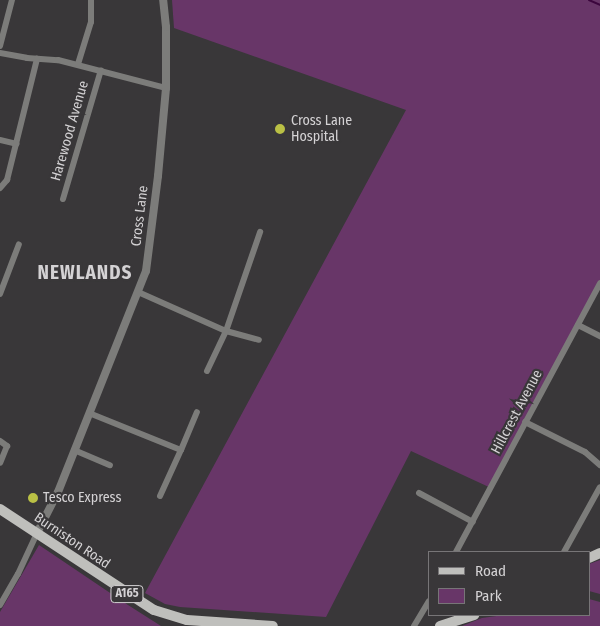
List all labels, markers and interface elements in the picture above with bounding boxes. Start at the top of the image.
street label: Harewood Avenue [48,79,92,183]
place label: Cross Lane Hospital [291,113,352,146]
marker: Cross Lane Hospital [273,122,287,136]
street label: Cross Lane [128,185,152,247]
district label: NEWLANDS [37,262,133,284]
street label: Hillcrest Avenue [488,367,546,457]
place label: Tesco Express [43,490,121,506]
marker: Tesco Express [27,492,39,504]
street label: Burniston Road [31,509,113,573]
legend [428,551,590,616]
text: Road [475,562,506,580]
road number: A165 [110,584,144,604]
text: Park [475,587,502,605]

